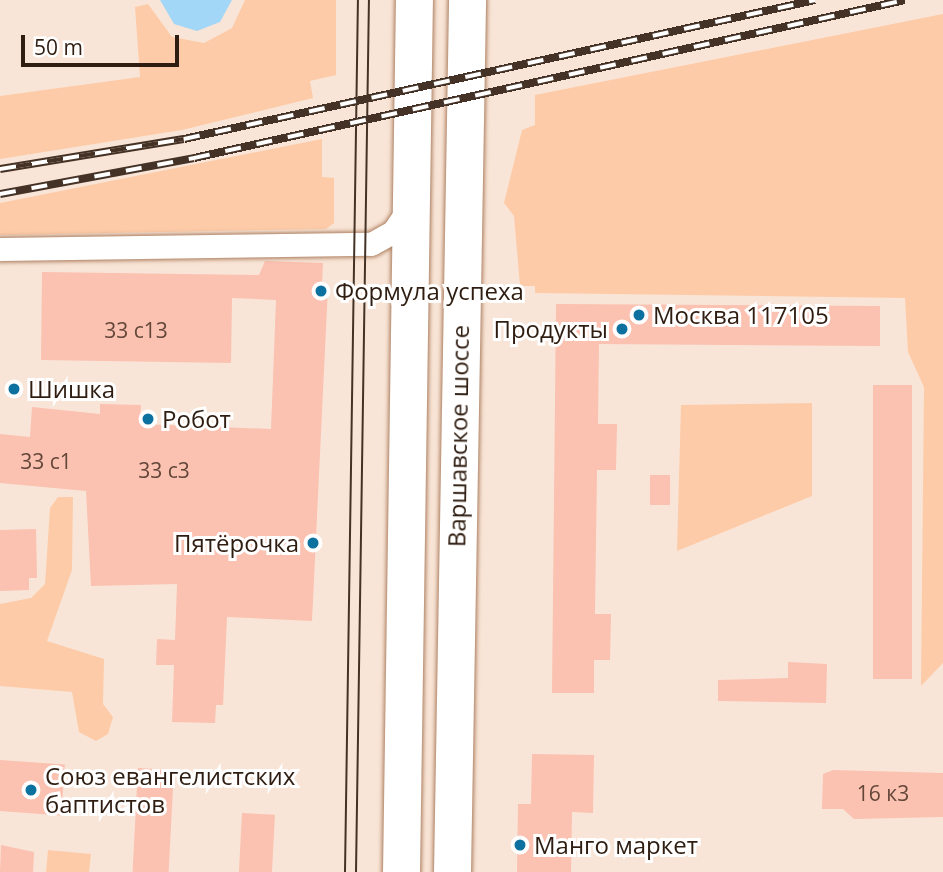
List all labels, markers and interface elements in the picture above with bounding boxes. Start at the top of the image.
scale bar [24,21,182,65]
text: 50 m [34,33,83,61]
place label: Формула успеха [335,277,524,305]
marker: Формула успеха [313,283,329,299]
place label: Москва 117105 [653,301,829,329]
marker: Москва 117105 [631,307,647,323]
place label: Продукты [493,315,608,343]
house number: 33 с13 [104,317,168,343]
marker: Продукты [614,321,630,337]
street label: Варшавское шоссе [442,325,474,547]
place label: Шишка [28,375,115,403]
marker: Шишка [6,381,22,397]
place label: Робот [162,405,231,433]
marker: Робот [140,411,156,427]
house number: 33 с1 [20,448,72,474]
house number: 33 с3 [138,457,190,483]
place label: Пятёрочка [174,529,299,557]
marker: Пятёрочка [305,535,321,551]
place label: Союз евангелистских баптистов [45,762,295,818]
house number: 16 к3 [857,780,909,806]
marker: Союз евангелистских баптистов [23,782,39,798]
place label: Манго маркет [534,831,698,859]
marker: Манго маркет [512,837,528,853]

